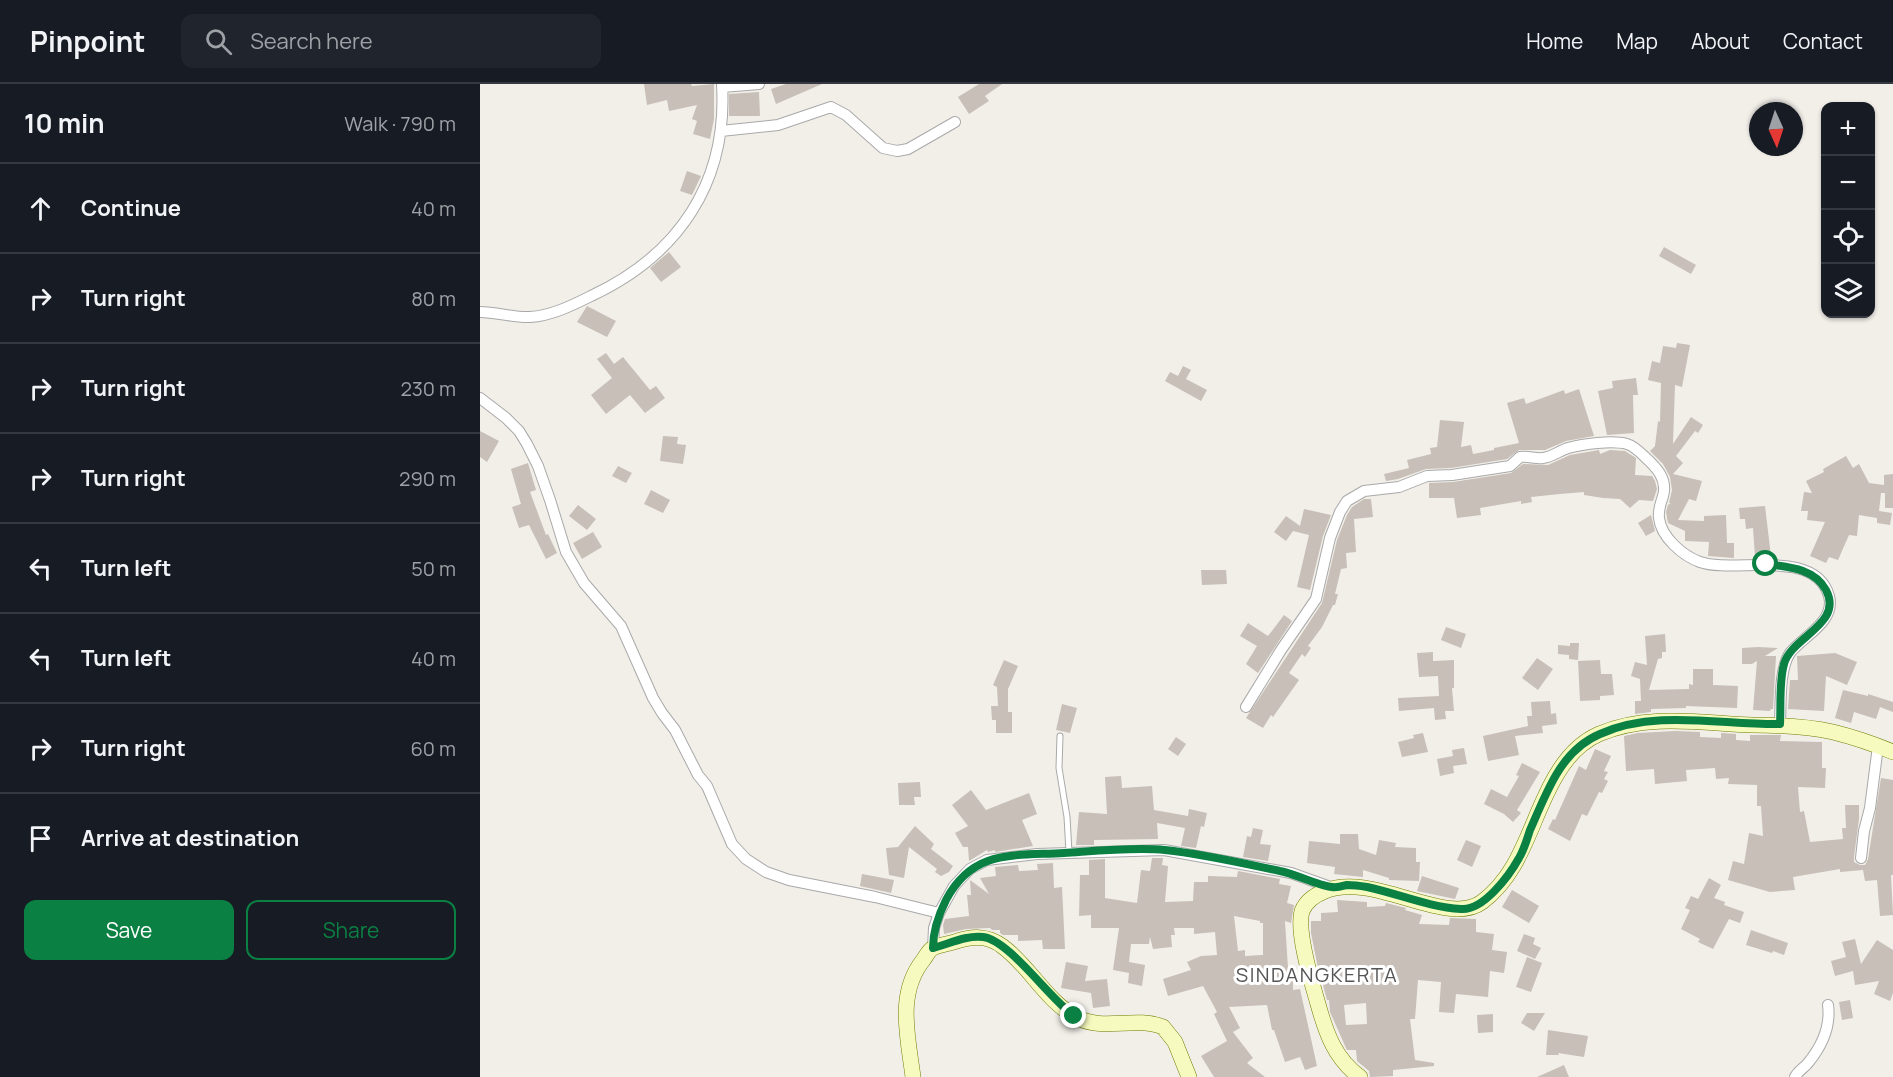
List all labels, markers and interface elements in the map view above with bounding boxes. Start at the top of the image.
search box [181,14,601,68]
text: Pinpoint [30,22,145,60]
icon: search [202,25,235,58]
text: Search here [250,26,373,56]
text: Home [1526,27,1583,55]
text: Map [1616,27,1658,55]
text: About [1691,27,1750,55]
text: Contact [1783,27,1863,55]
north arrow [1749,102,1803,156]
map controls [1821,102,1875,318]
button: + [1821,102,1875,156]
text: 10 min [24,105,105,141]
text: Walk · 790 m [344,110,456,137]
button: − [1821,156,1875,210]
icon: ahead [24,192,57,225]
text: Continue [81,193,181,223]
text: 40 m [411,195,456,222]
button: locate [1821,210,1875,264]
button: layers [1821,264,1875,318]
icon: right [24,282,57,315]
text: Turn right [81,283,186,313]
text: 80 m [411,285,456,312]
icon: right [24,372,57,405]
text: Turn right [81,373,186,403]
text: 230 m [400,375,456,402]
icon: right [24,462,57,495]
text: Turn right [81,463,186,493]
text: 290 m [399,465,456,492]
route start [1752,550,1778,576]
icon: left [24,552,57,585]
text: Turn left [81,553,171,583]
text: 50 m [411,555,456,582]
icon: left [24,642,57,675]
text: Turn left [81,643,171,673]
text: 40 m [411,645,456,672]
icon: right [24,732,57,765]
text: Turn right [81,733,186,763]
text: 60 m [410,735,456,762]
icon: arrive [24,822,57,855]
text: Arrive at destination [81,823,299,853]
button: Save [24,900,234,960]
button: Share [246,900,456,960]
district label: SINDANGKERTA [1236,961,1398,988]
route end [1060,1002,1086,1028]

